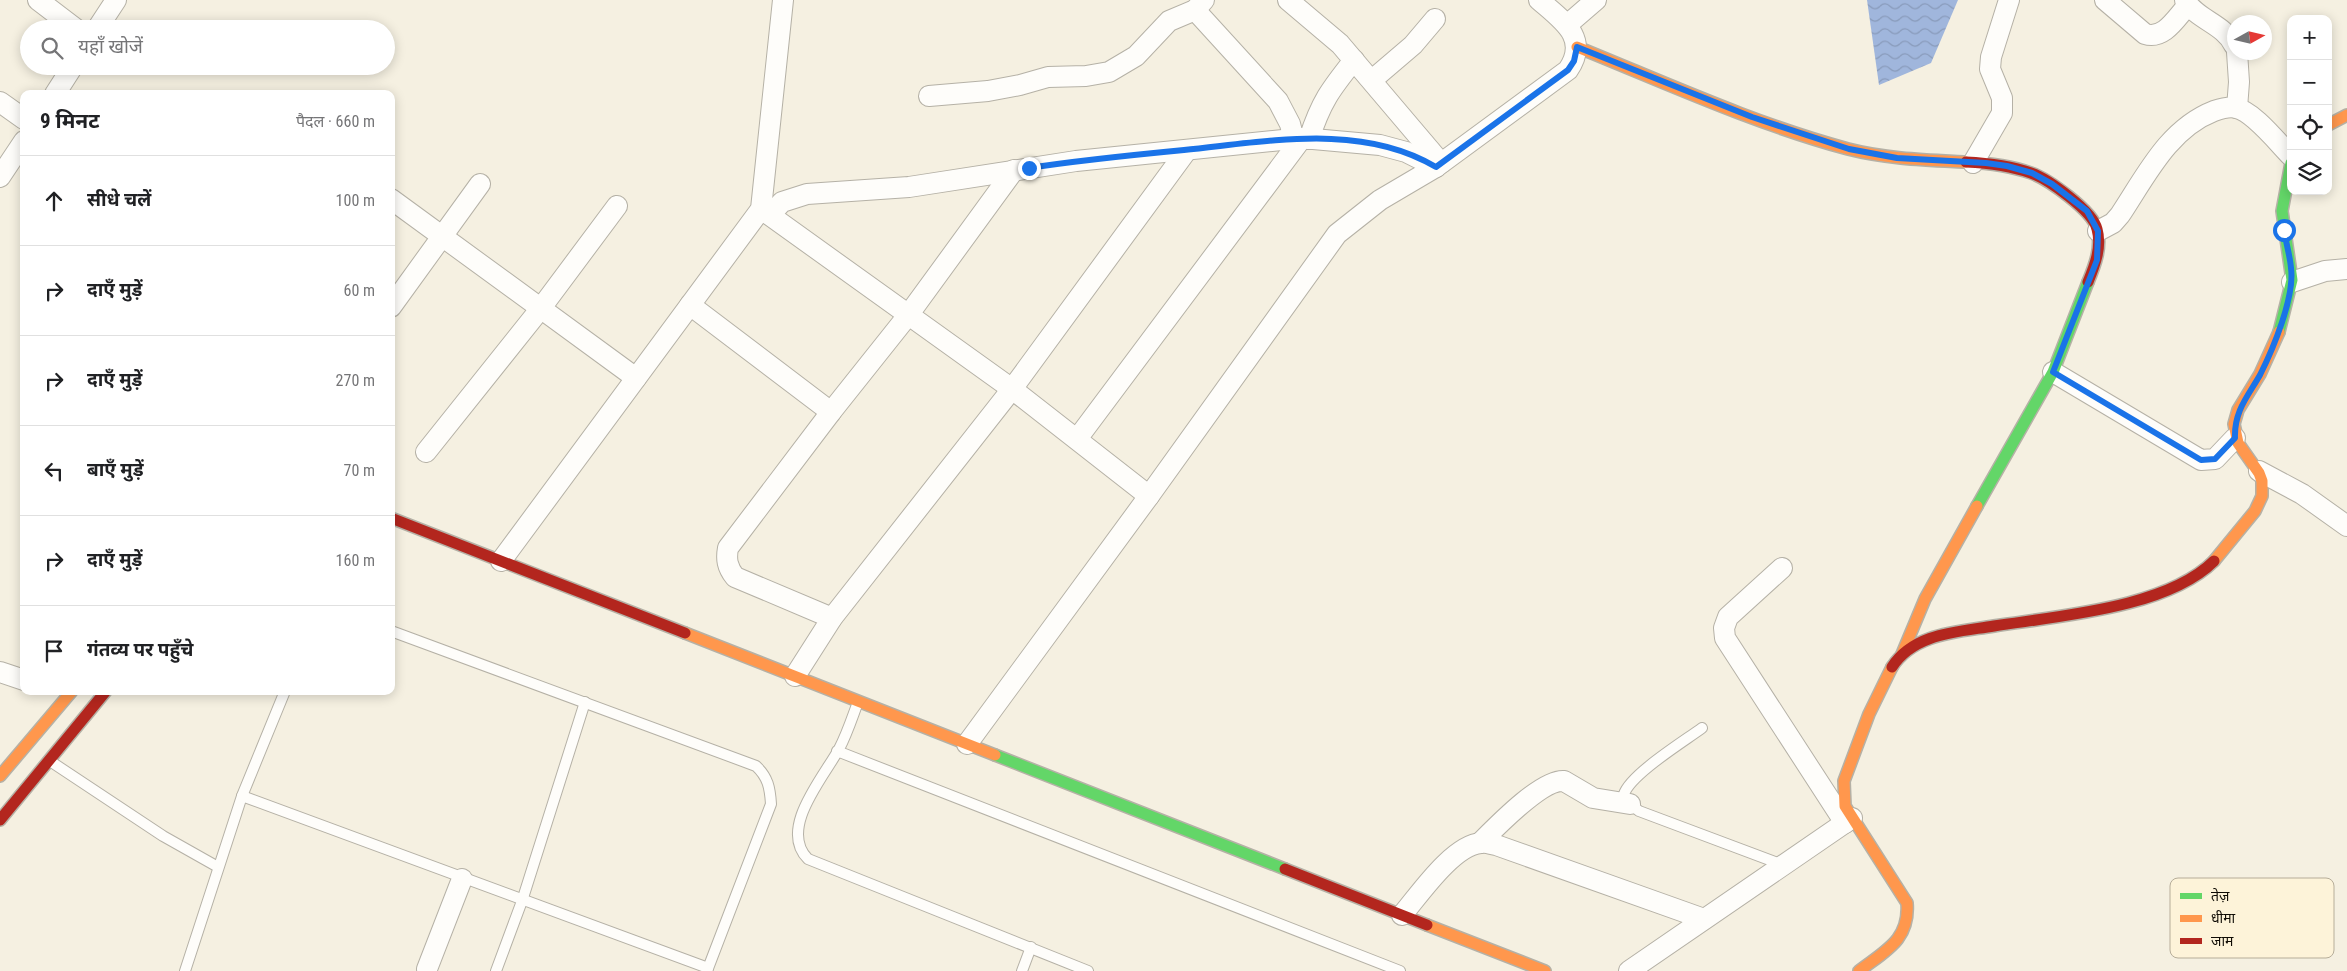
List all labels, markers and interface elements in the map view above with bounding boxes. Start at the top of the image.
north arrow [2227,15,2272,60]
map controls [2287,15,2332,195]
button: + [2287,15,2332,60]
search box [20,20,395,75]
icon: search [38,34,66,62]
text: यहाँ खोजें [78,35,143,58]
button: − [2287,60,2332,105]
button: locate [2287,105,2332,150]
text: 9 मिनट [40,109,100,133]
text: पैदल · 660 m [296,112,375,131]
button: layers [2287,150,2332,195]
route end [1018,157,1041,180]
icon: ahead [40,187,68,215]
text: सीधे चलें [87,188,151,211]
text: 100 m [336,191,375,210]
route start [2273,219,2296,242]
icon: right [40,277,68,305]
text: दाएँ मुड़ें [87,278,142,301]
text: 60 m [343,281,375,300]
icon: right [40,367,68,395]
text: दाएँ मुड़ें [87,368,142,391]
text: 270 m [336,371,375,390]
icon: left [40,457,68,485]
text: बाएँ मुड़ें [87,458,143,481]
text: 70 m [343,461,375,480]
icon: right [40,547,68,575]
text: दाएँ मुड़ें [87,548,142,571]
text: 160 m [336,551,375,570]
icon: arrive [40,637,68,665]
text: गंतव्य पर पहुँचे [87,638,193,661]
legend [2170,878,2334,958]
text: तेज़ [2211,887,2230,904]
text: धीमा [2211,910,2236,926]
text: जाम [2211,933,2234,949]

